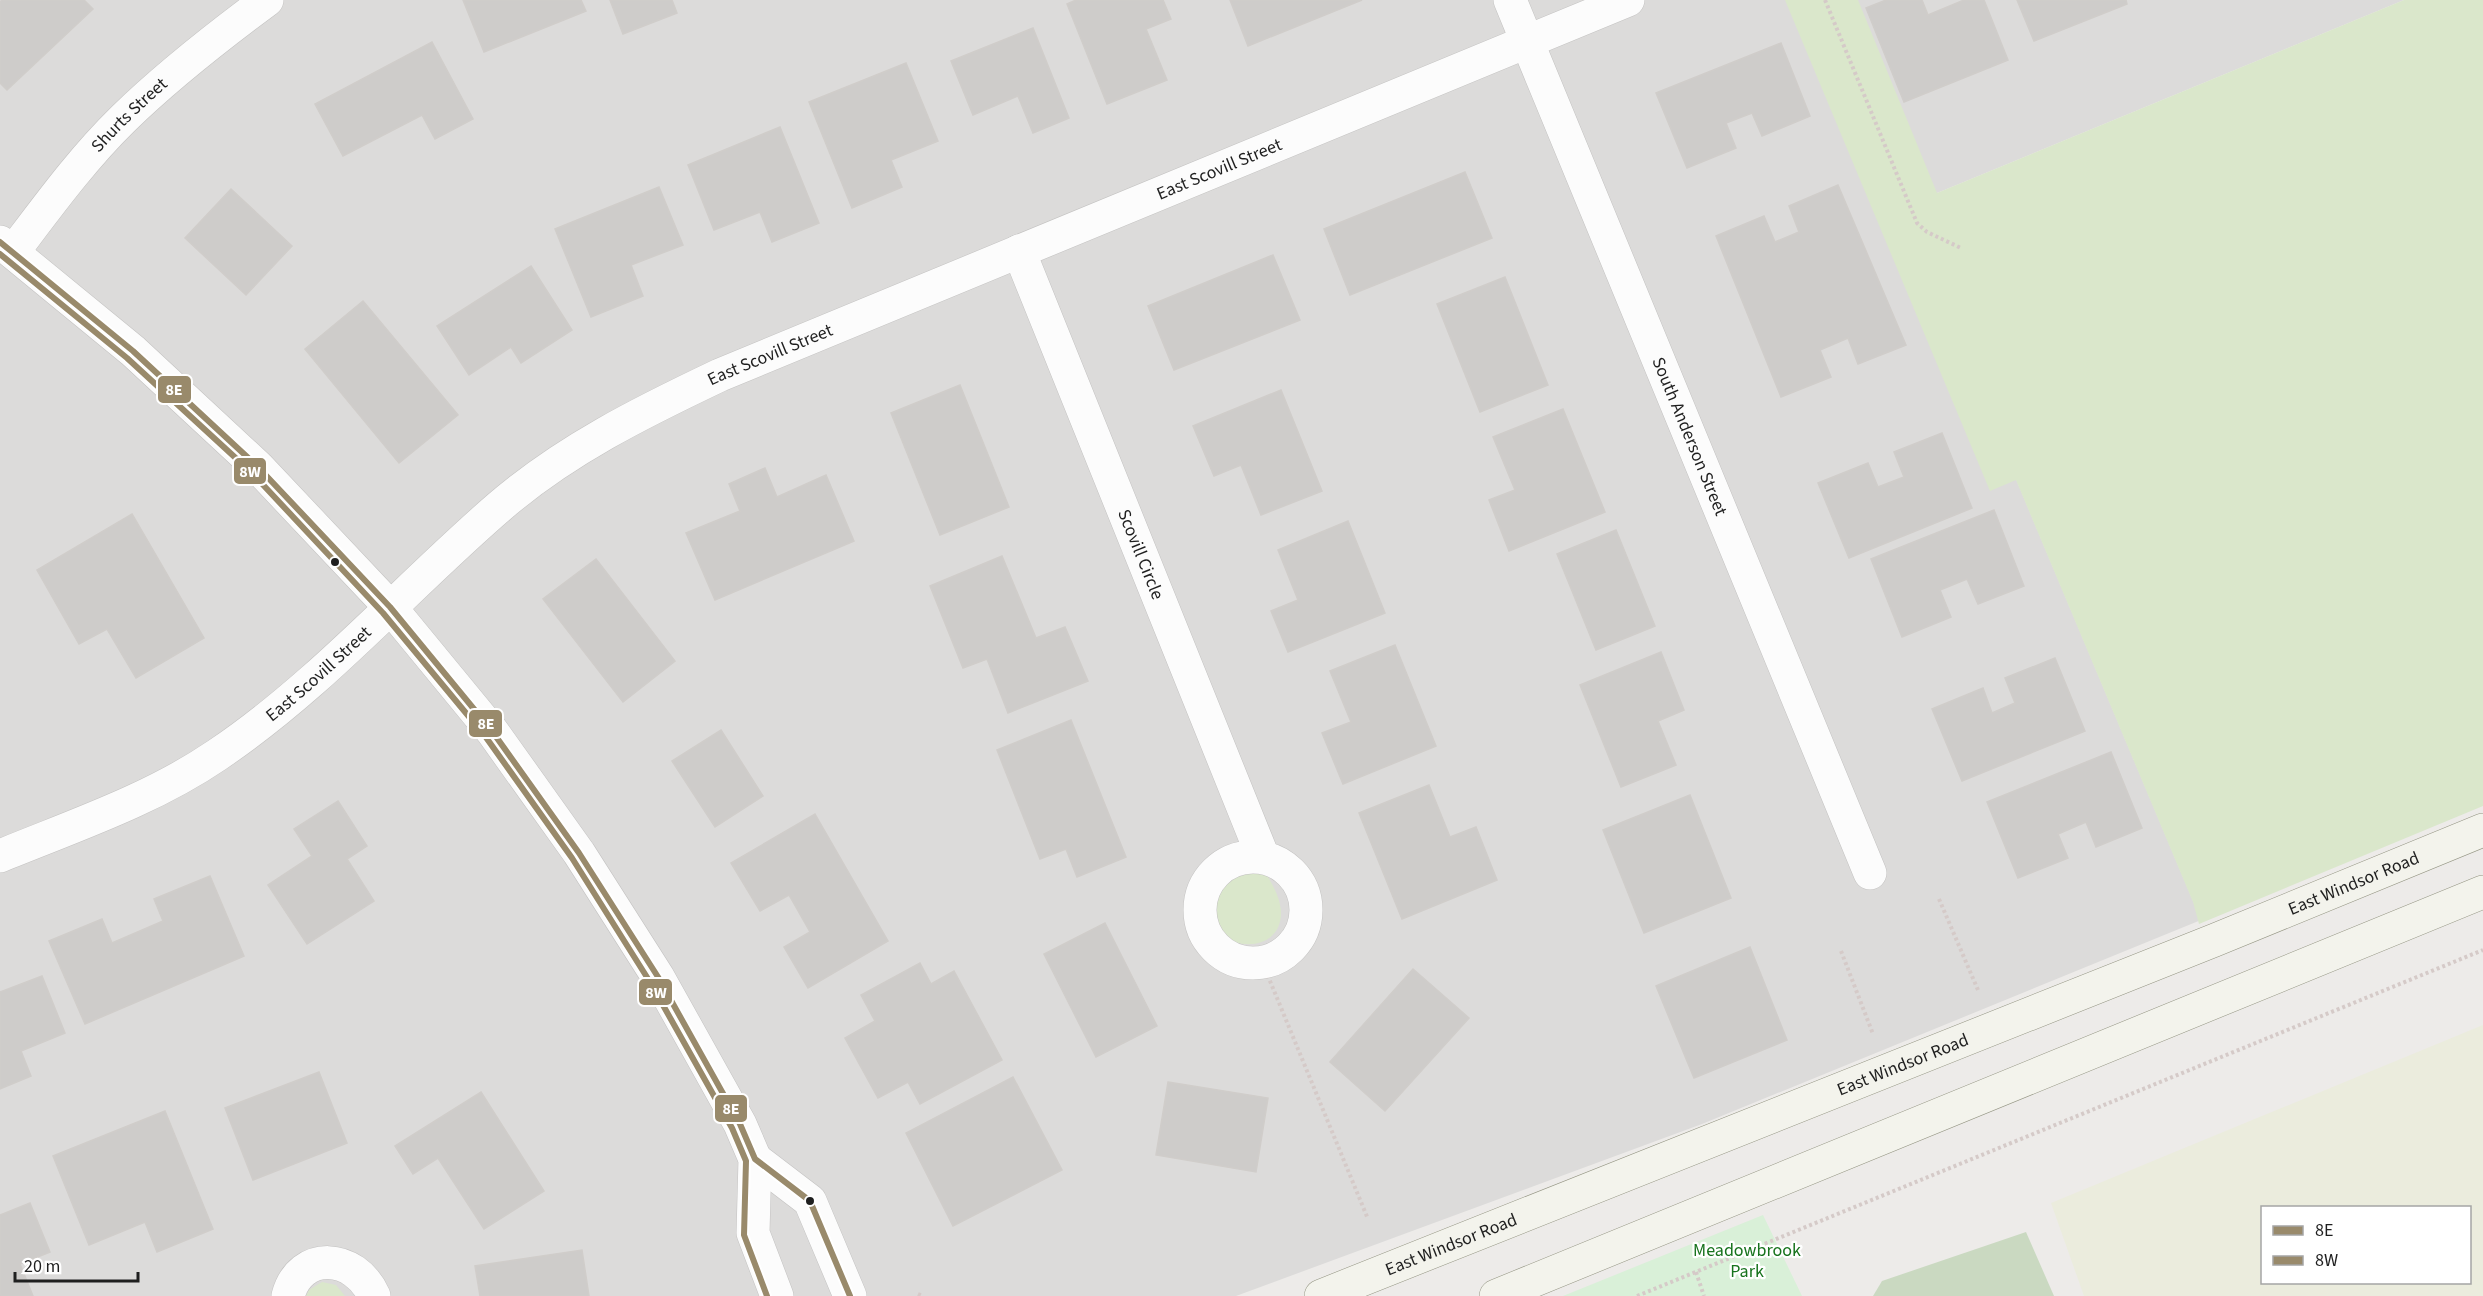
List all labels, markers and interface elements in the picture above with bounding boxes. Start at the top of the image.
street label: Shurts Street [85,72,173,158]
street label: East Scovill Street [1153,132,1286,206]
street label: East Scovill Street [703,318,837,392]
street label: South Anderson Street [1646,353,1733,520]
line badge: 8E [157,375,192,404]
text: 8E [165,379,183,401]
line badge: 8W [233,457,267,485]
text: 8W [239,461,261,483]
street label: Scovill Circle [1111,506,1170,603]
unlabelled marker [329,556,341,568]
street label: East Scovill Street [261,620,377,728]
line badge: 8E [468,709,503,738]
text: 8E [477,713,495,735]
street label: East Windsor Road [2284,846,2423,922]
line badge: 8W [638,978,673,1006]
text: 8W [645,982,667,1004]
street label: East Windsor Road [1833,1027,1972,1102]
line badge: 8E [714,1094,748,1123]
text: 8E [722,1098,740,1120]
unlabelled marker [804,1195,816,1207]
legend [2261,1206,2471,1284]
street label: East Windsor Road [1382,1207,1521,1282]
text: 8E [2315,1218,2333,1243]
park label: Meadowbrook Park [1693,1238,1801,1284]
scale bar [15,1245,138,1283]
text: 8W [2315,1248,2338,1273]
text: 20 m [24,1254,60,1279]

